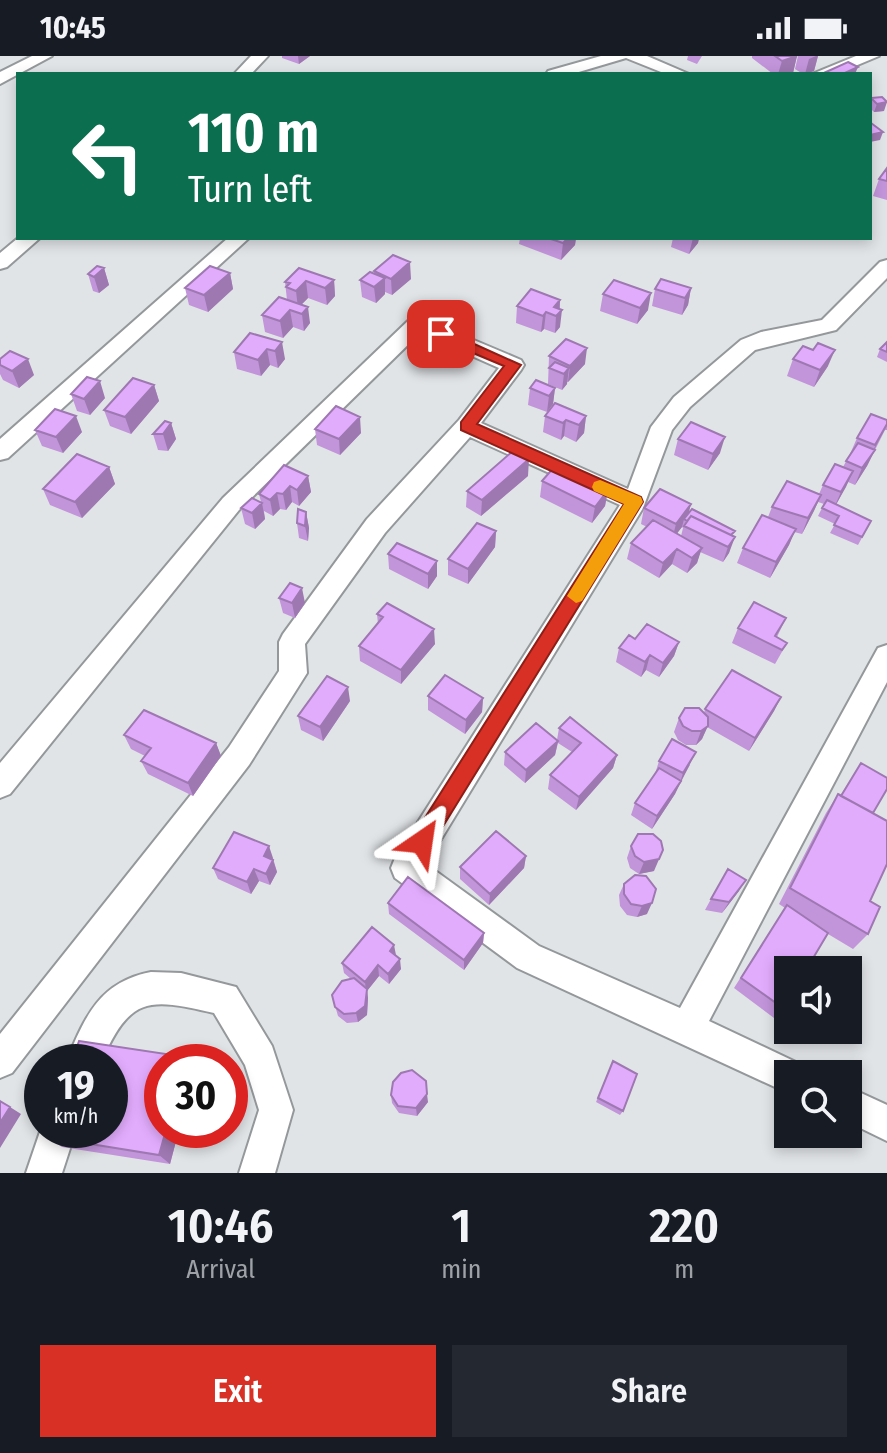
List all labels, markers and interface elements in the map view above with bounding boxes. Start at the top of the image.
text: 10:45 [40,10,106,46]
text: 110 m [188,100,319,167]
icon: left [56,104,160,208]
text: Turn left [188,168,312,212]
pin [407,300,475,368]
icon: arrive [419,312,463,356]
position arrow [380,800,464,884]
map controls [774,956,862,1148]
button: sound [774,956,862,1044]
speed limit sign: 30 [144,1044,248,1148]
button: search [774,1060,862,1148]
text: 19 [57,1062,95,1110]
text: km/h [54,1104,98,1128]
text: 10:46 [168,1197,273,1255]
text: 1 [451,1197,471,1255]
text: 220 [649,1197,719,1255]
text: Arrival [186,1254,255,1285]
text: min [441,1254,481,1285]
text: m [674,1254,694,1285]
button: Exit [40,1345,436,1437]
button: Share [452,1345,847,1437]

